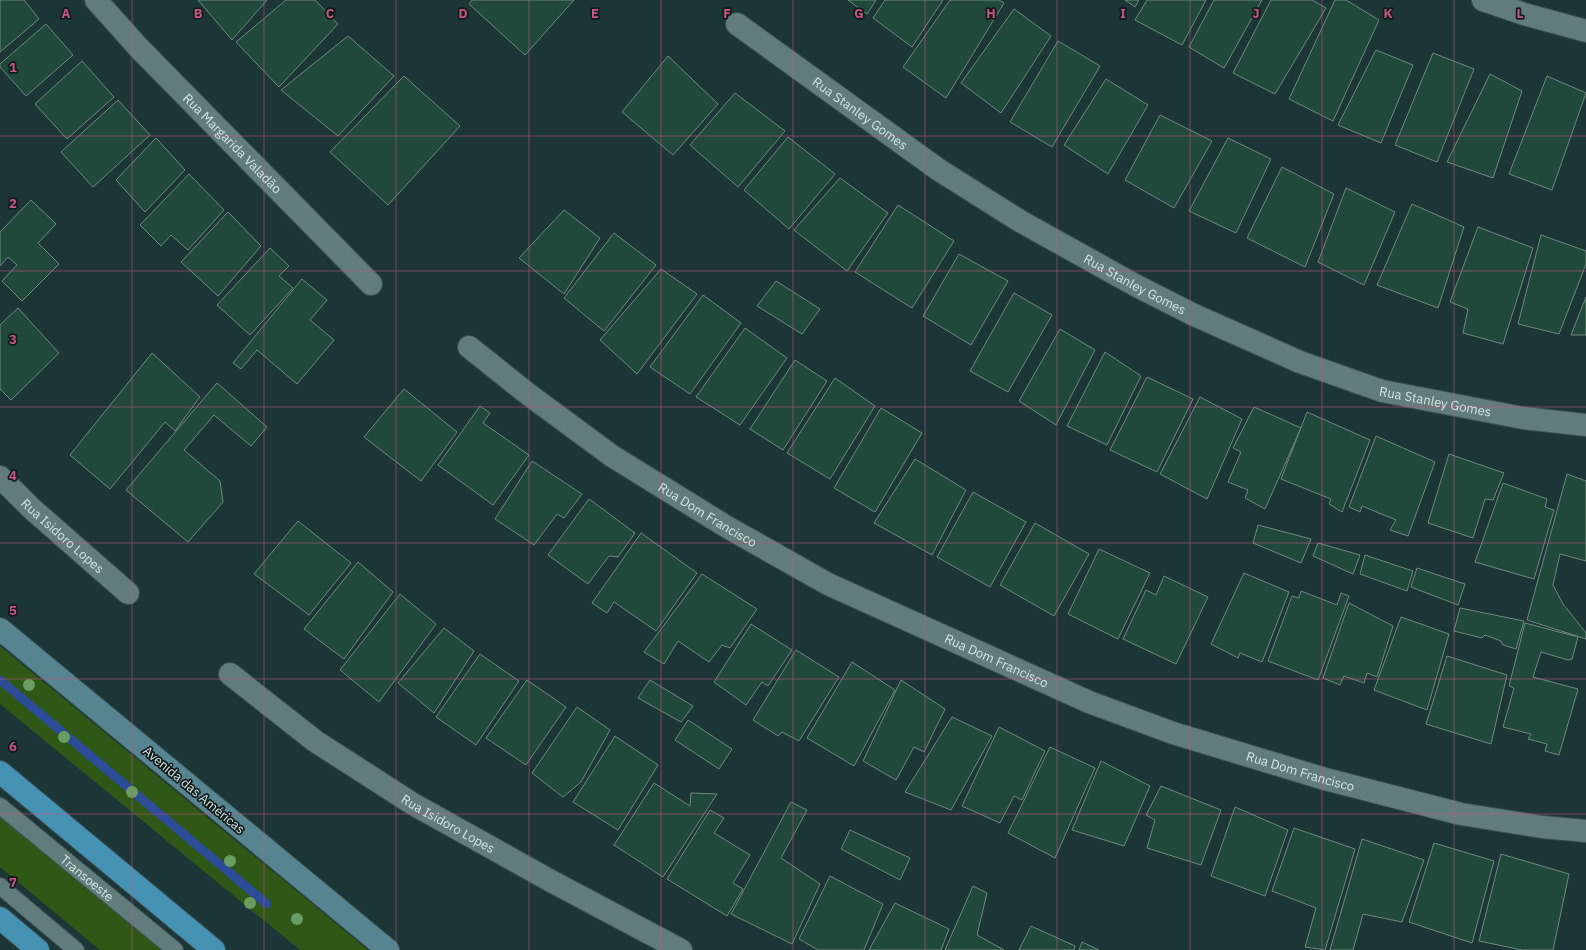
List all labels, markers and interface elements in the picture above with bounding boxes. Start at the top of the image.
text: A [62,5,71,22]
text: B [194,5,203,22]
text: C [326,5,335,22]
text: D [458,5,468,22]
text: E [591,5,599,22]
text: F [723,5,731,22]
text: G [854,5,864,22]
text: H [986,5,996,22]
text: I [1120,5,1126,22]
text: J [1252,5,1260,22]
text: K [1383,5,1393,22]
text: L [1517,5,1524,22]
text: 1 [9,59,17,76]
street label: Rua Stanley Gomes [809,73,911,153]
street label: Rua Margarida Valadão [180,90,286,197]
text: 2 [9,195,17,212]
street label: Rua Stanley Gomes [1081,250,1189,318]
text: 3 [9,331,17,348]
street label: Rua Stanley Gomes [1378,382,1493,420]
text: 4 [9,467,17,484]
street label: Rua Dom Francisco [655,478,760,551]
street label: Rua Isidoro Lopes [18,495,108,577]
text: 5 [9,602,17,619]
street label: Rua Dom Francisco [942,629,1051,691]
text: 6 [9,738,17,755]
street label: Avenida das Américas [139,742,249,838]
street label: Rua Dom Francisco [1244,747,1357,795]
street label: Rua Isidoro Lopes [398,790,498,857]
street label: Transoeste [57,851,118,905]
text: 7 [9,874,17,891]

